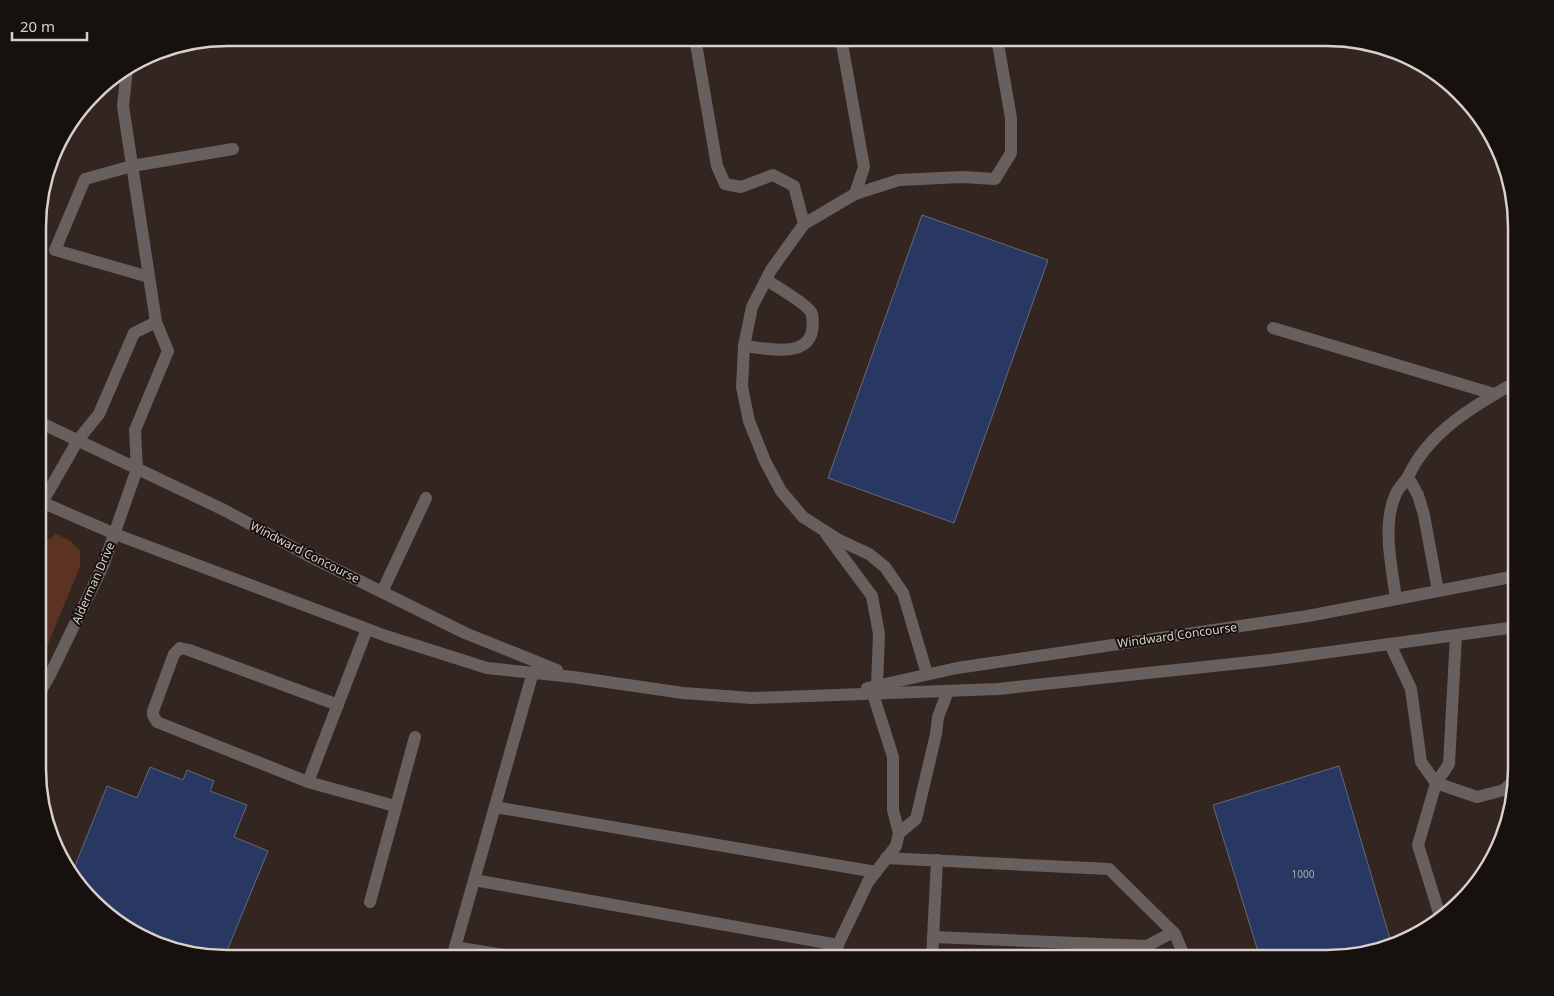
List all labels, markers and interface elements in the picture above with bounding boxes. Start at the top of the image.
scale bar [12,10,88,42]
text: 20 m [20,16,55,36]
street label: Windward Concourse [247,517,363,587]
street label: Alderman Drive [67,539,119,627]
street label: Windward Concourse [1116,618,1238,652]
house number: 1000 [1292,867,1315,881]

